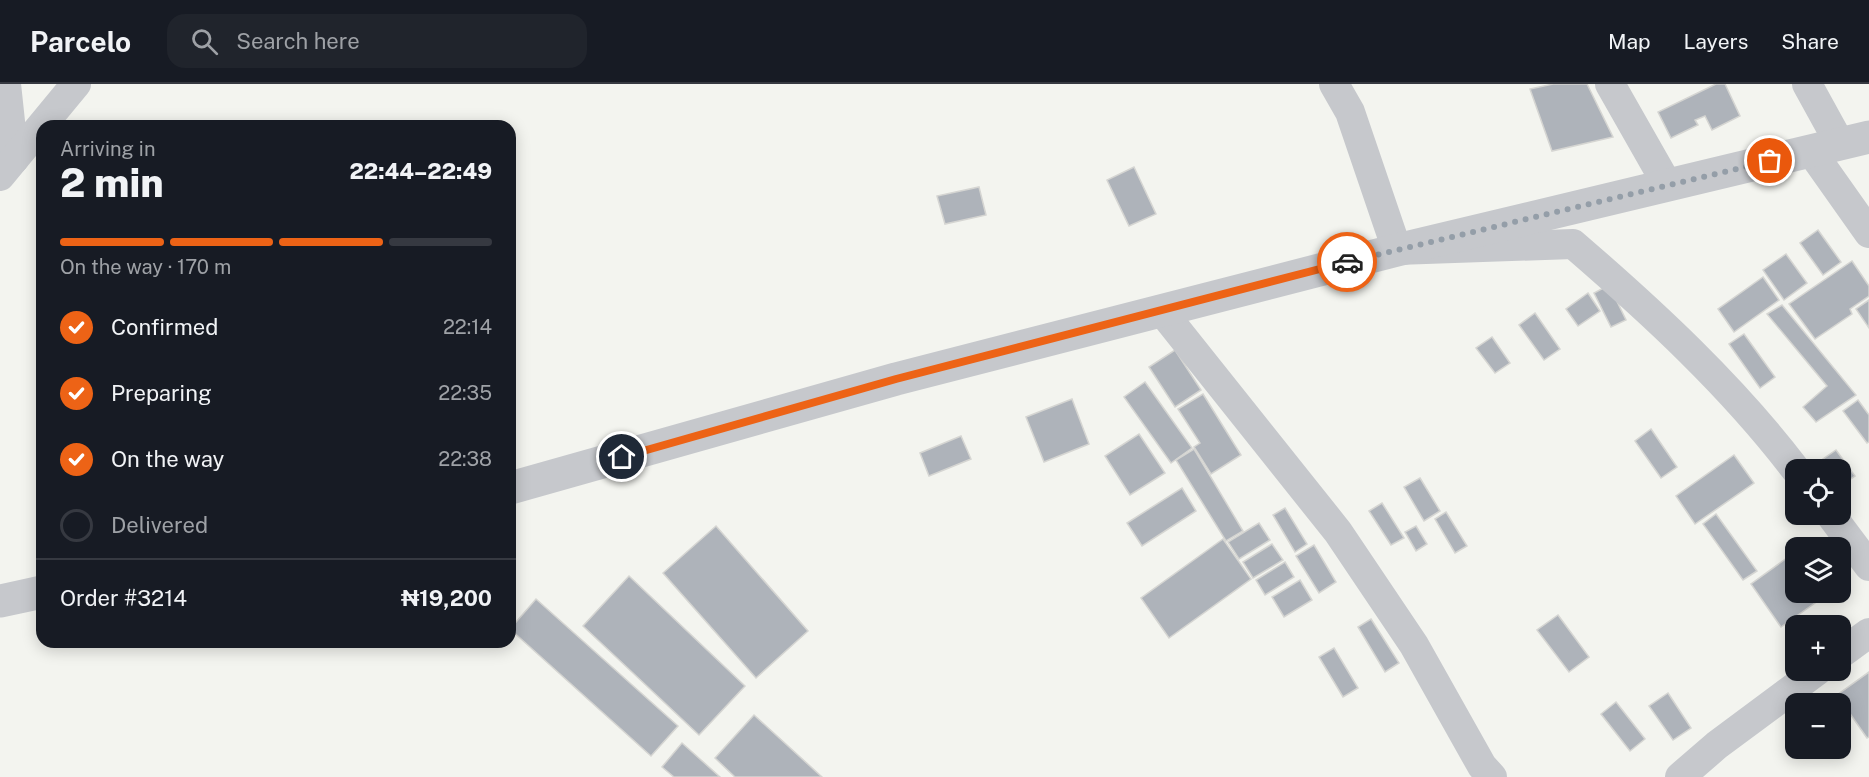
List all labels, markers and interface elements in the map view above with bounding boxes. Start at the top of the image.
search box [167,14,587,68]
text: Parcelo [30,25,131,58]
icon: search [188,25,221,58]
text: Search here [236,28,360,54]
text: Map [1608,29,1651,54]
text: Layers [1684,29,1748,54]
text: Share [1781,29,1839,54]
pin [1744,135,1795,186]
text: Arriving in [60,137,155,161]
icon: bag [1753,144,1786,177]
text: 22:44–22:49 [349,158,492,184]
text: 2 min [60,160,164,206]
courier [1317,232,1377,292]
icon: car [1331,246,1364,279]
text: On the way · 170 m [60,255,231,279]
icon: check [60,311,93,344]
text: Confirmed [111,314,218,340]
text: 22:14 [443,315,492,339]
icon: check [60,377,93,410]
text: Preparing [111,380,212,406]
text: 22:35 [438,381,492,405]
pin [596,431,647,482]
icon: home [605,440,638,473]
icon: check [60,443,93,476]
text: On the way [111,446,224,472]
text: 22:38 [438,447,492,471]
map controls [1785,459,1851,759]
button: locate [1785,459,1851,525]
text: Delivered [111,512,208,538]
button: layers [1785,537,1851,603]
text: Order #3214 [60,585,187,611]
text: ₦19,200 [401,585,492,611]
button: + [1785,615,1851,681]
button: − [1785,693,1851,759]

